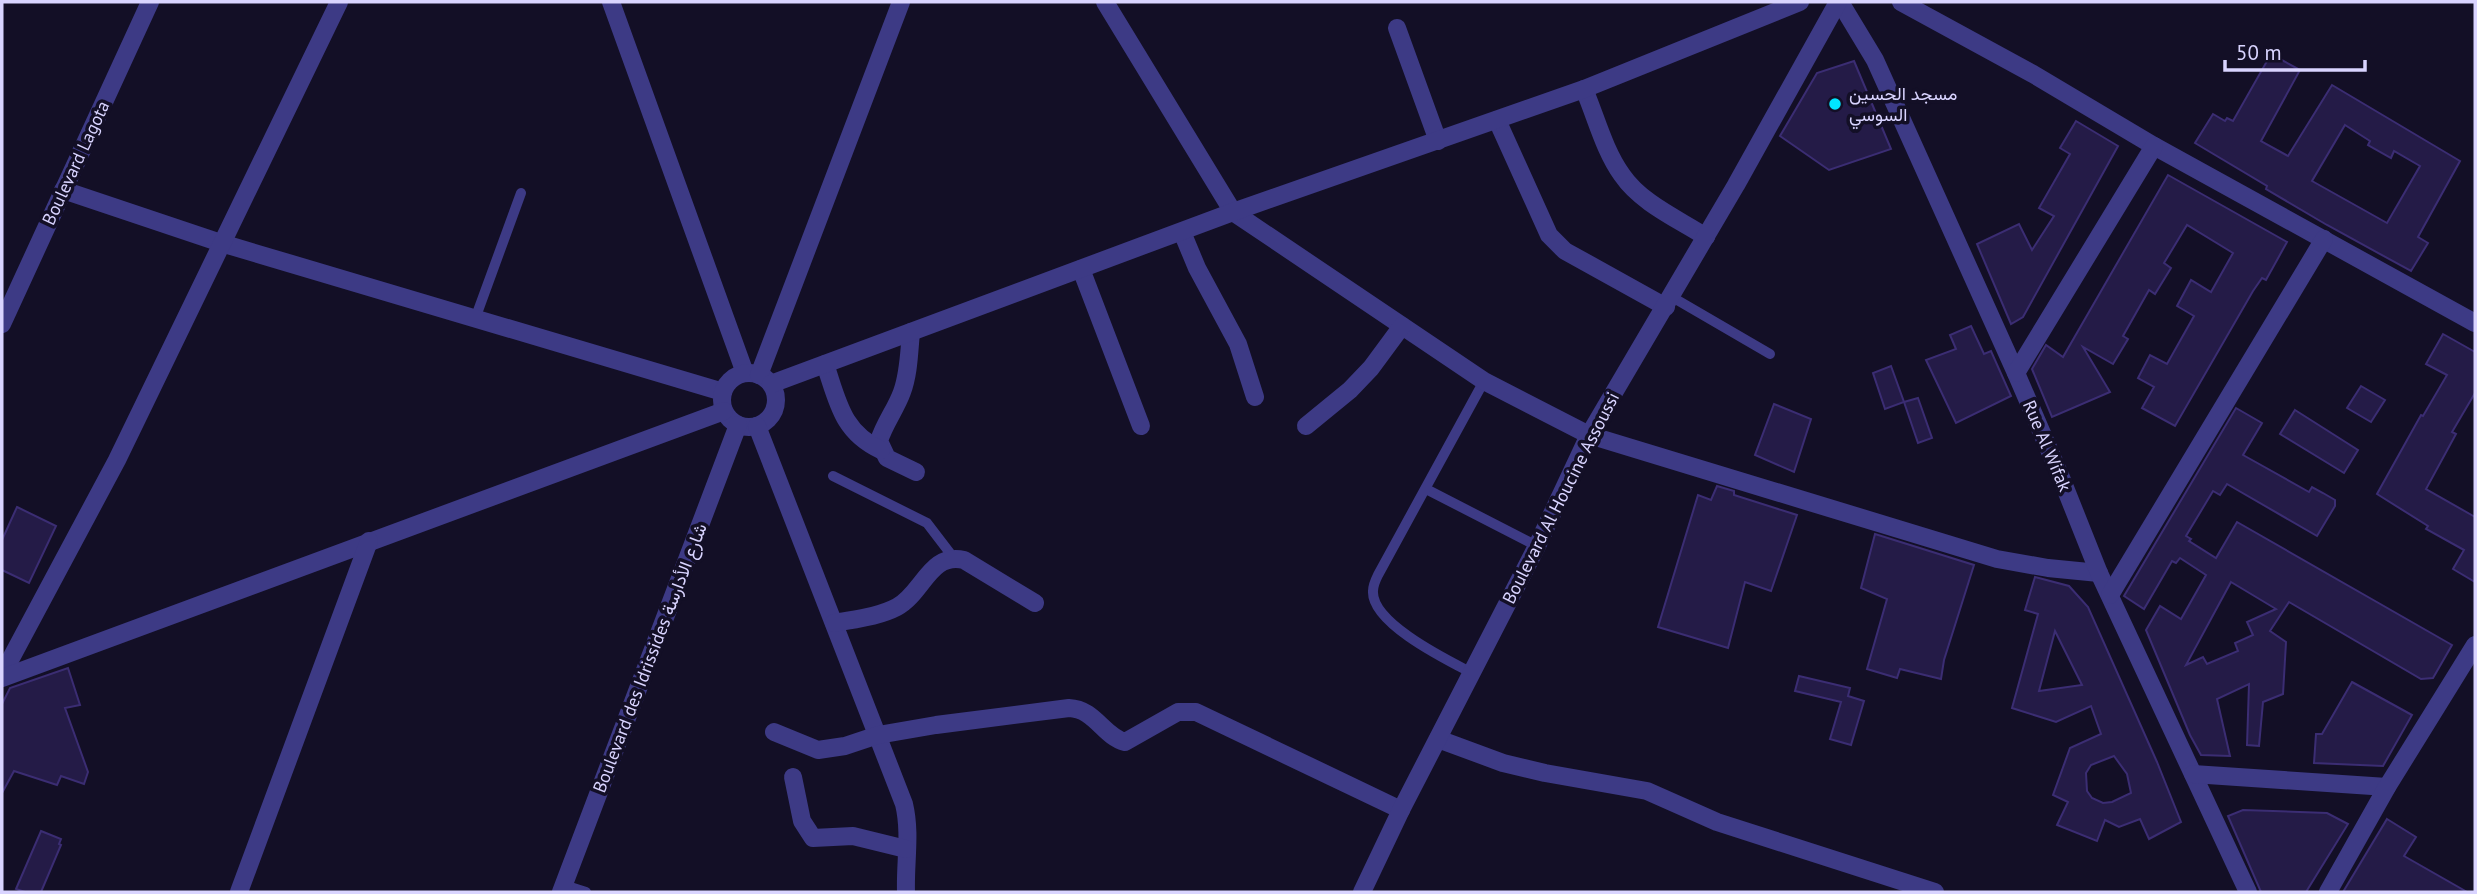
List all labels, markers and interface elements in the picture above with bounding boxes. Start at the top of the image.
scale bar [2225,28,2365,72]
text: 50 m [2236,39,2282,66]
place label: مسجد الحسين السوسي [1849,82,1957,130]
marker: مسجد الحسين السوسي [1827,96,1843,112]
street label: Boulevard Lagota [37,97,114,229]
street label: Boulevard Al Houcine Assoussi [1497,388,1624,608]
street label: Rue Al Wifak [2018,397,2077,495]
street label: Boulevard des Idrissides شارع الأدارسة [587,520,713,796]

